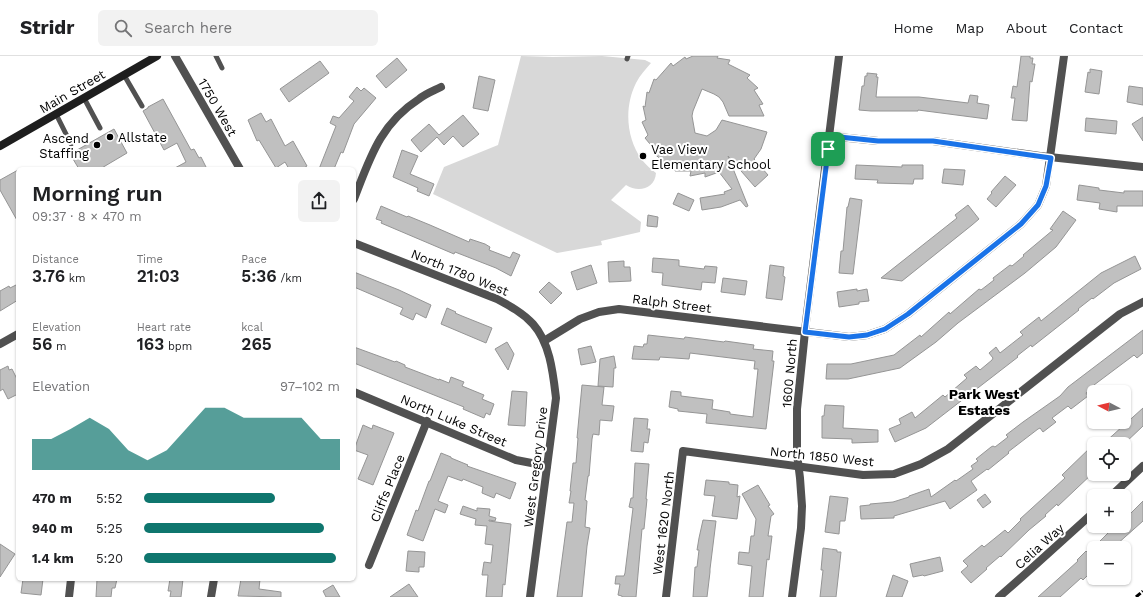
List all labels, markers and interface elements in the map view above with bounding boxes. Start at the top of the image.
search box [98,10,378,46]
text: Stridr [20,16,74,39]
icon: search [112,17,134,39]
text: Search here [144,19,232,37]
text: Home [893,20,933,36]
text: Map [955,20,984,36]
text: About [1006,20,1047,36]
text: Contact [1069,20,1123,36]
street label: Main Street [37,66,108,116]
street label: 1750 West [195,76,240,139]
place label: Allstate [118,130,167,145]
place label: Ascend Staffing [39,131,89,161]
marker: Allstate [105,132,115,142]
pin [811,132,845,166]
icon: arrive [817,138,839,160]
marker: Ascend Staffing [92,140,102,150]
place label: Vae View Elementary School [651,142,771,172]
marker: Vae View Elementary School [638,151,648,161]
button: share [298,180,340,222]
text: Morning run [32,181,163,206]
text: 09:37 · 8 × 470 m [32,209,142,224]
street label: North 1780 West [409,246,511,299]
text: Distance [32,253,79,266]
text: Time [137,253,163,266]
text: Pace [241,253,267,266]
text: 3.76 [32,266,65,286]
text: 21:03 [137,266,180,286]
text: 5:36 [241,266,277,286]
text: km [65,272,86,285]
text: /km [277,272,302,285]
street label: Ralph Street [631,291,713,316]
text: Elevation [32,321,81,334]
text: Heart rate [137,321,191,334]
text: kcal [241,321,263,334]
text: 56 [32,334,52,354]
text: 163 [137,334,164,354]
text: 265 [241,334,272,354]
street label: 1600 North [779,338,800,408]
text: m [52,340,67,353]
text: bpm [164,340,192,353]
text: Elevation [32,379,90,394]
text: 97–102 m [280,379,340,394]
north arrow [1087,385,1131,429]
map controls [1087,385,1131,585]
district label: Park West Estates [949,386,1019,418]
street label: North Luke Street [398,391,510,450]
street label: West Gregory Drive [521,406,550,528]
button: locate [1087,437,1131,481]
street label: North 1850 West [769,444,875,469]
street label: Cliffs Place [367,452,408,524]
street label: West 1620 North [650,470,677,576]
button: + [1087,489,1131,533]
text: 470 m [32,491,72,506]
text: 5:52 [96,491,123,506]
street label: Celia Way [1012,520,1067,572]
text: 940 m [32,521,73,536]
text: 5:25 [96,521,123,536]
button: − [1087,541,1131,585]
text: 1.4 km [32,551,74,566]
text: 5:20 [96,551,123,566]

